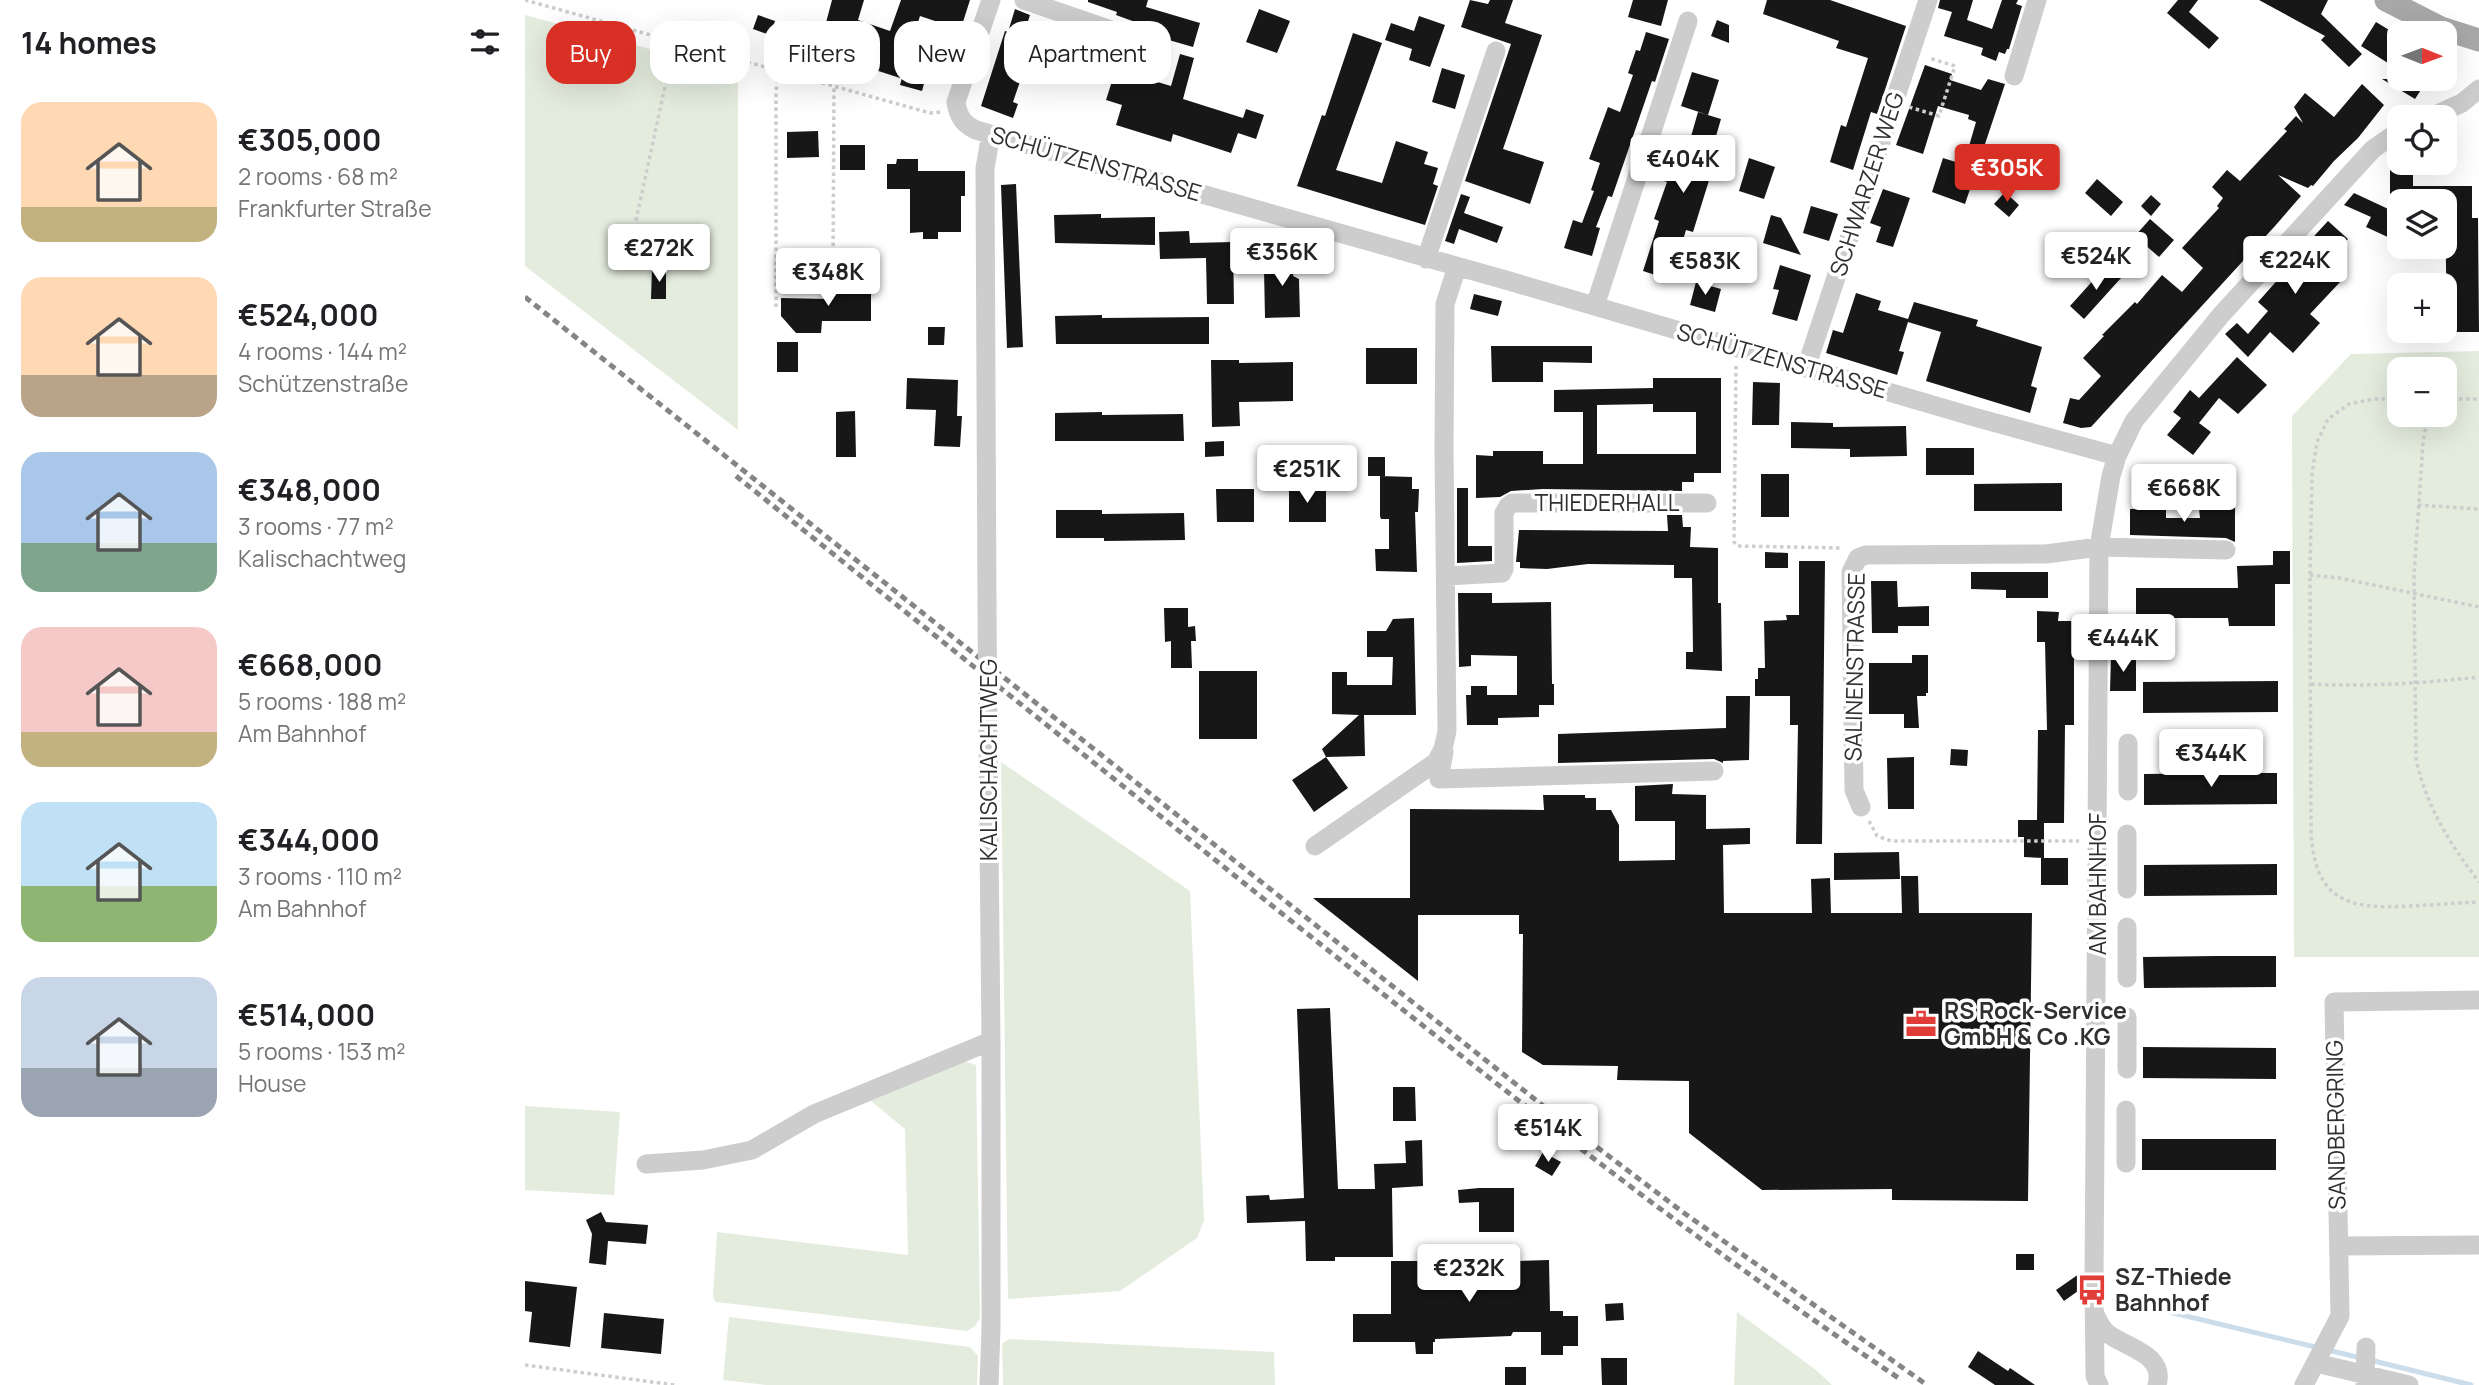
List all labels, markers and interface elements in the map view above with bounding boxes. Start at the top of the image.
chip: Buy [546,21,636,84]
chip: Rent [650,21,750,84]
chip: Filters [764,21,880,84]
chip: New [894,21,990,84]
chip: Apartment [1004,21,1171,84]
north arrow [2387,21,2457,91]
map controls [2387,21,2457,427]
text: 14 homes [21,22,157,63]
icon: filters [466,23,504,61]
street label: SCHWARZER WEG [1821,88,1911,280]
button: locate [2387,105,2457,175]
street label: SCHÜTZENSTRASSE [987,118,1205,208]
text: €305,000 [238,119,382,160]
icon: home [77,130,161,214]
pin: €404K [1634,136,1732,195]
text: €404K [1646,142,1720,174]
pin: €305K [1958,144,2056,204]
text: €305K [1971,151,2043,183]
text: 2 rooms · 68 m² [238,160,398,192]
button: layers [2387,189,2457,259]
text: Frankfurter Straße [238,192,432,224]
pin: €272K [610,224,708,284]
pin: €356K [1233,229,1331,288]
text: €272K [624,231,694,263]
pin: €524K [2047,232,2145,292]
text: €356K [1246,235,1318,267]
pin: €224K [2246,236,2344,296]
pin: €583K [1656,238,1754,297]
text: €524K [2061,239,2131,271]
text: €224K [2259,243,2331,275]
text: €583K [1669,244,1741,276]
pin: €348K [779,248,877,308]
text: €348K [792,255,864,287]
button: + [2387,273,2457,343]
text: €524,000 [238,294,379,335]
icon: home [77,305,161,389]
street label: SCHÜTZENSTRASSE [1673,315,1891,405]
text: 4 rooms · 144 m² [238,335,407,367]
button: − [2387,357,2457,427]
text: Schützenstraße [238,367,409,399]
pin: €251K [1258,446,1356,505]
text: €251K [1273,452,1341,484]
pin: €668K [2135,464,2233,524]
text: €348,000 [238,469,381,510]
text: €668K [2147,471,2221,503]
icon: home [77,480,161,564]
street label: THIEDERHALL [1535,486,1680,518]
text: 3 rooms · 77 m² [238,510,394,542]
text: Kalischachtweg [238,542,406,574]
street label: SALINENSTRASSE [1836,572,1872,762]
pin: €444K [2074,614,2172,674]
text: €444K [2087,621,2159,653]
text: €668,000 [238,644,382,685]
icon: home [77,655,161,739]
street label: KALISCHACHTWEG [972,659,1004,861]
text: 5 rooms · 188 m² [238,685,406,717]
text: Am Bahnhof [238,717,366,749]
pin: €344K [2162,730,2260,789]
text: €344K [2175,736,2247,768]
street label: AM BAHNHOF [2081,812,2113,955]
text: €344,000 [238,819,380,860]
icon: home [77,830,161,914]
text: 3 rooms · 110 m² [238,860,402,892]
text: Am Bahnhof [238,892,366,924]
text: €514,000 [238,994,375,1035]
place label: RS Rock-Service GmbH & Co .KG [1944,994,2127,1052]
icon: home [77,1005,161,1089]
office icon: RS Rock-Service GmbH & Co .KG [1904,1007,1938,1041]
text: 5 rooms · 153 m² [238,1035,405,1067]
street label: SANDBERGRING [2318,1040,2352,1210]
text: House [238,1067,307,1099]
pin: €514K [1499,1104,1597,1164]
text: €514K [1514,1111,1582,1143]
pin: €232K [1420,1244,1518,1304]
text: €232K [1433,1251,1505,1283]
place label: SZ-Thiede Bahnhof [2115,1260,2232,1318]
bus stop icon: SZ-Thiede Bahnhof [2075,1273,2109,1307]

